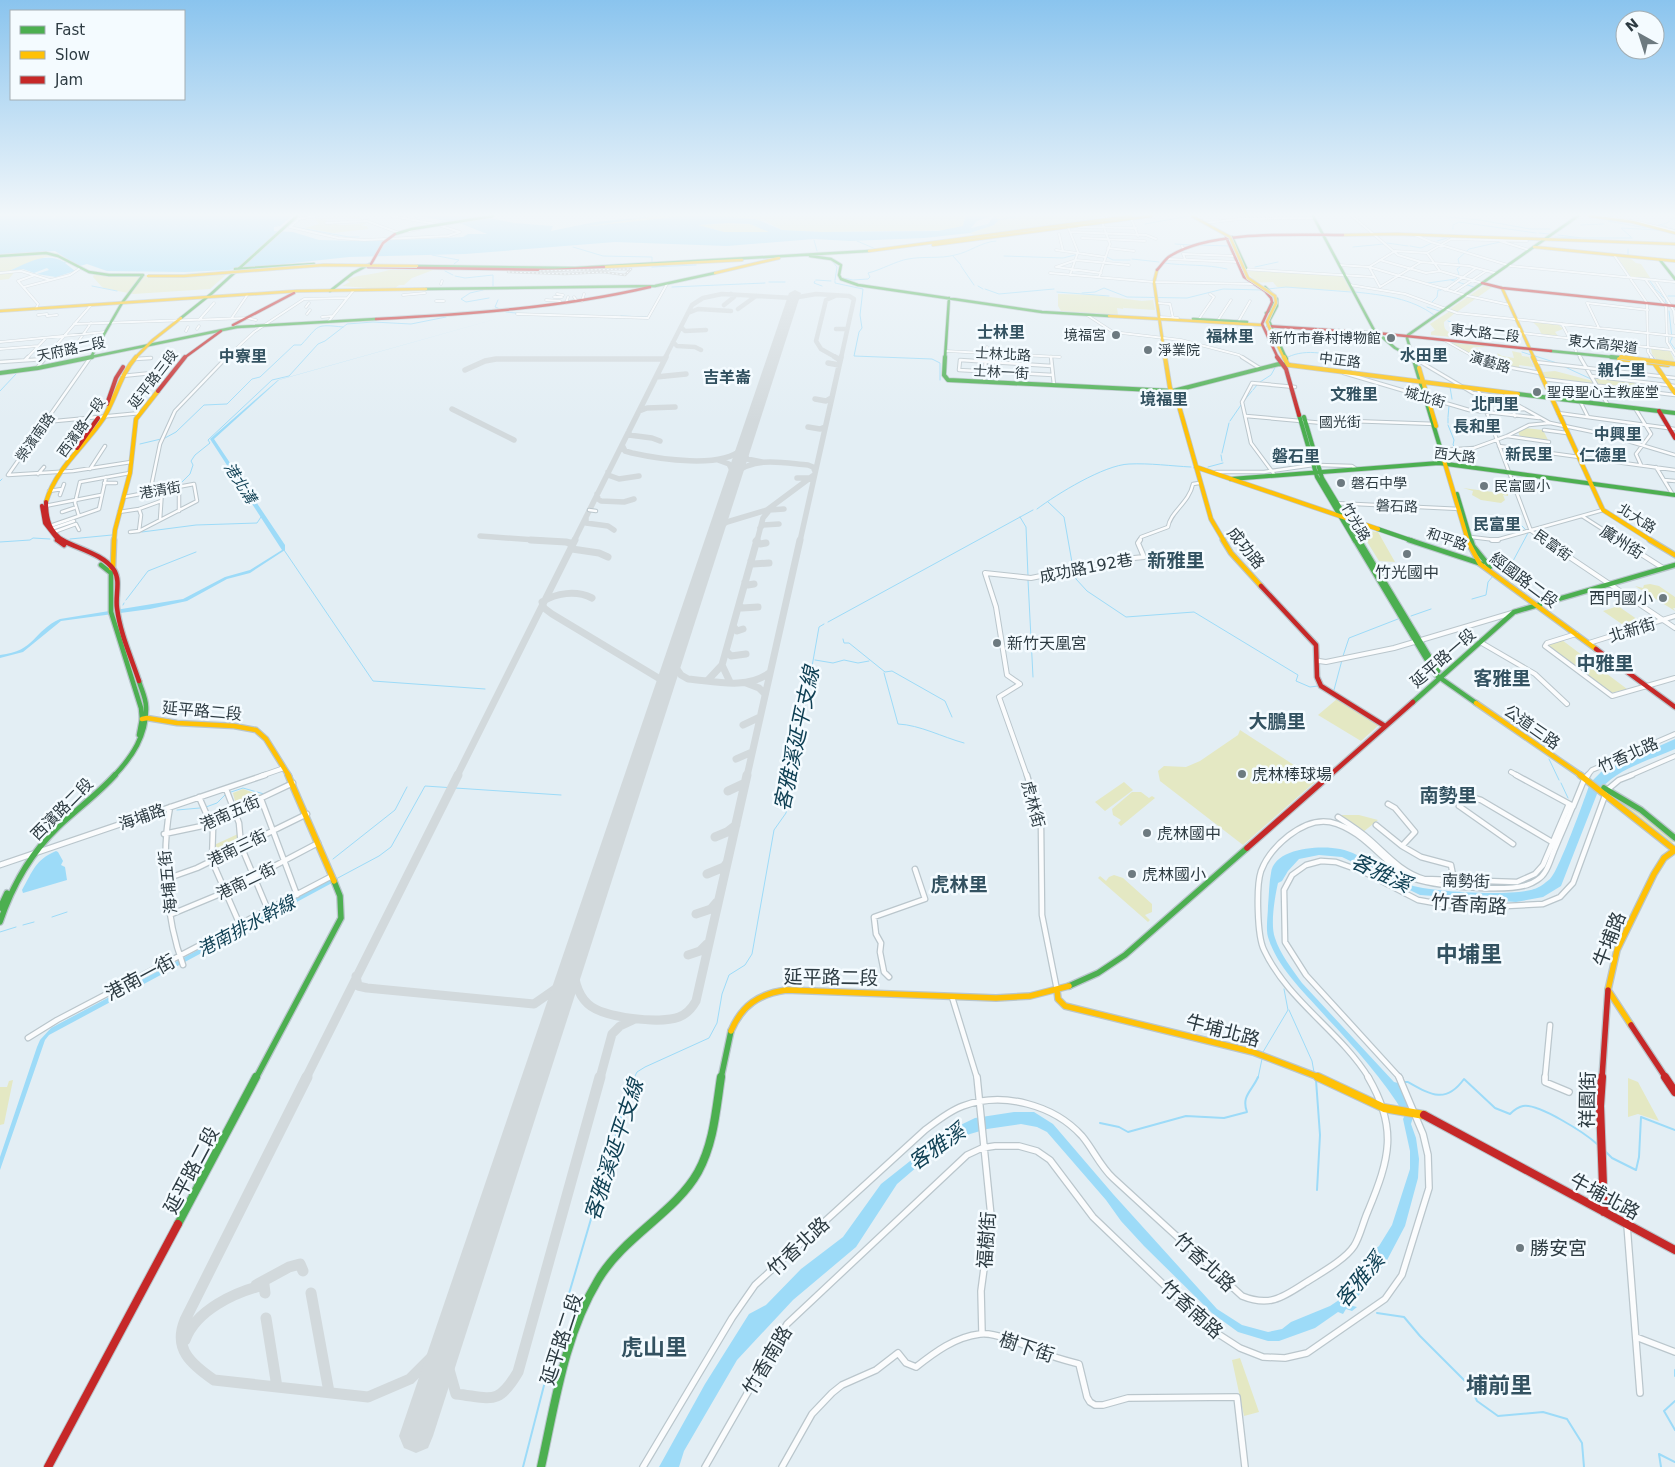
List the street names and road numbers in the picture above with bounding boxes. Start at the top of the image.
street label: 東大路二段 [1449,321,1521,345]
street label: 東大高架道 [1567,332,1639,356]
street label: 天府路二段 [35,334,107,364]
street label: 士林北路 [975,345,1031,363]
street label: 延平路三段 [125,346,181,412]
street label: 演藝路 [1468,348,1512,376]
street label: 中正路 [1318,350,1362,370]
street label: 士林一街 [973,363,1029,381]
street label: 城北街 [1403,384,1447,410]
street label: 西濱路一段 [54,394,108,460]
street label: 榮濱南路 [12,409,58,465]
street label: 國光街 [1319,414,1361,430]
street label: 西大路 [1433,445,1477,465]
street label: 港清街 [138,478,182,502]
street label: 磐石路 [1376,497,1418,515]
street label: 竹光路 [1339,500,1373,544]
street label: 北大路 [1615,500,1659,536]
street label: 廣州街 [1597,521,1647,563]
street label: 成功路 [1224,523,1268,573]
street label: 和平路 [1425,525,1469,553]
street label: 民富街 [1531,526,1575,564]
street label: 經國路二段 [1486,548,1562,612]
street label: 成功路192巷 [1038,550,1134,586]
street label: 北新街 [1606,614,1658,646]
street label: 延平路一段 [1407,625,1479,691]
street label: 延平路二段 [161,698,243,724]
street label: 公道三路 [1500,701,1564,753]
street label: 竹香北路 [1595,733,1661,777]
street label: 西濱路二段 [27,774,97,844]
street label: 虎林街 [1018,778,1048,830]
street label: 港南五街 [197,791,263,835]
street label: 海埔路 [116,800,168,834]
street label: 港南三街 [204,825,270,871]
street label: 海埔五街 [155,849,181,915]
street label: 港南二街 [213,858,279,904]
street label: 南勢街 [1442,871,1490,891]
street label: 竹香南路 [1430,890,1508,918]
street label: 牛埔路 [1589,908,1629,970]
street label: 港南一街 [101,949,179,1005]
street label: 延平路二段 [783,965,879,989]
street label: 牛埔北路 [1183,1010,1263,1050]
street label: 祥園街 [1576,1071,1598,1129]
street label: 延平路二段 [159,1123,223,1217]
street label: 牛埔北路 [1566,1168,1644,1224]
street label: 福樹街 [973,1211,999,1269]
street label: 竹香北路 [763,1212,833,1280]
street label: 竹香北路 [1170,1228,1240,1296]
street label: 竹香南路 [1156,1275,1228,1343]
street label: 延平路二段 [536,1290,586,1388]
street label: 竹香南路 [738,1322,796,1398]
street label: 樹下街 [996,1328,1058,1366]

